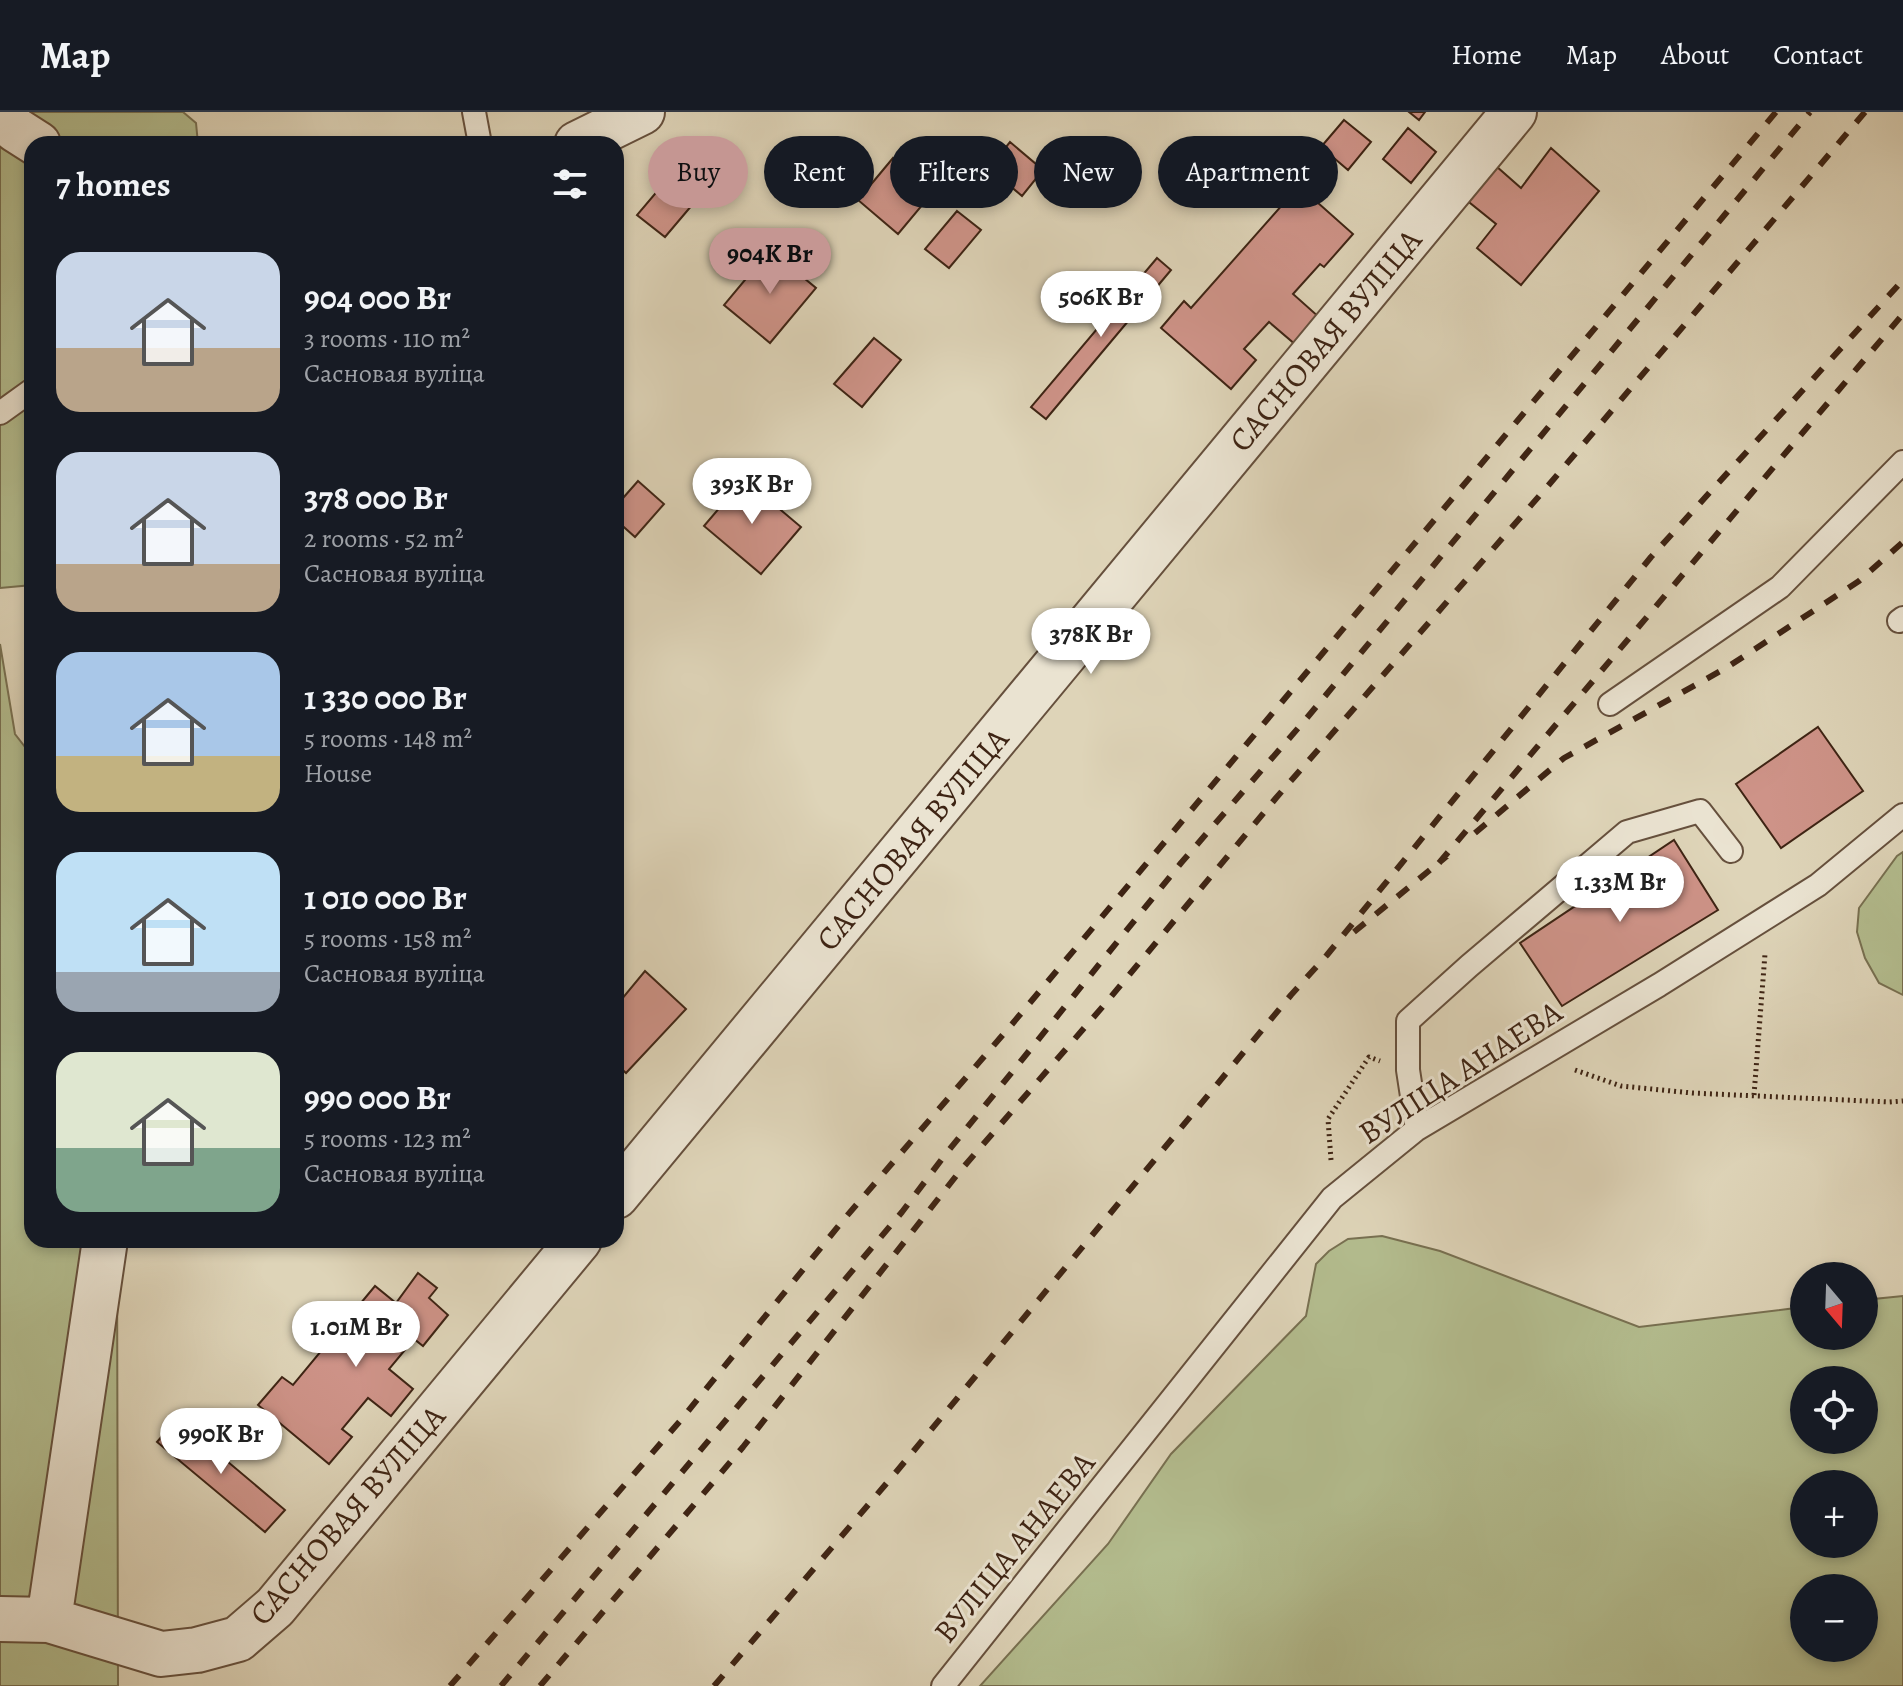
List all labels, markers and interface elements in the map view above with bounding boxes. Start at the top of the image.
text: Map [40,29,110,81]
text: Home [1451,36,1522,74]
text: Map [1566,36,1617,74]
text: About [1661,36,1729,74]
text: Contact [1773,36,1863,74]
chip: Buy [648,136,748,208]
chip: Rent [764,136,874,208]
chip: Filters [890,136,1018,208]
chip: New [1034,136,1142,208]
chip: Apartment [1158,136,1338,208]
text: 7 homes [56,161,171,208]
icon: filters [548,162,592,206]
street label: САСНОВАЯ ВУЛІЦА [1219,218,1432,461]
pin: 904K Br [696,228,844,296]
text: 904K Br [727,236,813,271]
pin: 506K Br [1027,271,1175,339]
text: 904 000 Br [304,274,451,321]
text: 506K Br [1059,279,1143,314]
icon: home [120,284,216,380]
text: 3 rooms · 110 m² [304,321,470,356]
text: Сасновая вуліца [304,356,485,391]
pin: 393K Br [678,458,826,526]
text: 393K Br [711,466,793,501]
text: 378 000 Br [304,474,448,521]
icon: home [120,484,216,580]
text: 2 rooms · 52 m² [304,521,463,556]
text: Сасновая вуліца [304,556,485,591]
pin: 378K Br [1017,608,1165,676]
text: 378K Br [1049,616,1133,651]
text: 1 330 000 Br [304,674,467,721]
icon: home [120,684,216,780]
street label: САСНОВАЯ ВУЛІЦА [806,717,1019,960]
text: 5 rooms · 148 m² [304,721,472,756]
text: House [304,756,372,791]
pin: 1.33M Br [1537,856,1703,924]
text: 1.33M Br [1574,864,1666,899]
text: 1 010 000 Br [304,874,467,921]
icon: home [120,884,216,980]
text: 5 rooms · 158 m² [304,921,471,956]
text: Сасновая вуліца [304,956,485,991]
street label: ВУЛІЦА АНАЕВА [1350,989,1571,1154]
text: 990 000 Br [304,1074,451,1121]
icon: home [120,1084,216,1180]
text: 5 rooms · 123 m² [304,1121,471,1156]
text: Сасновая вуліца [304,1156,485,1191]
north arrow [1790,1262,1878,1350]
map controls [1790,1262,1878,1662]
pin: 1.01M Br [273,1301,439,1369]
text: 1.01M Br [310,1309,402,1344]
button: locate [1790,1366,1878,1454]
street label: САСНОВАЯ ВУЛІЦА [239,1394,456,1635]
pin: 990K Br [147,1408,295,1476]
text: 990K Br [178,1416,264,1451]
street label: ВУЛІЦА АНАЕВА [923,1441,1106,1652]
button: + [1790,1470,1878,1558]
button: − [1790,1574,1878,1662]

